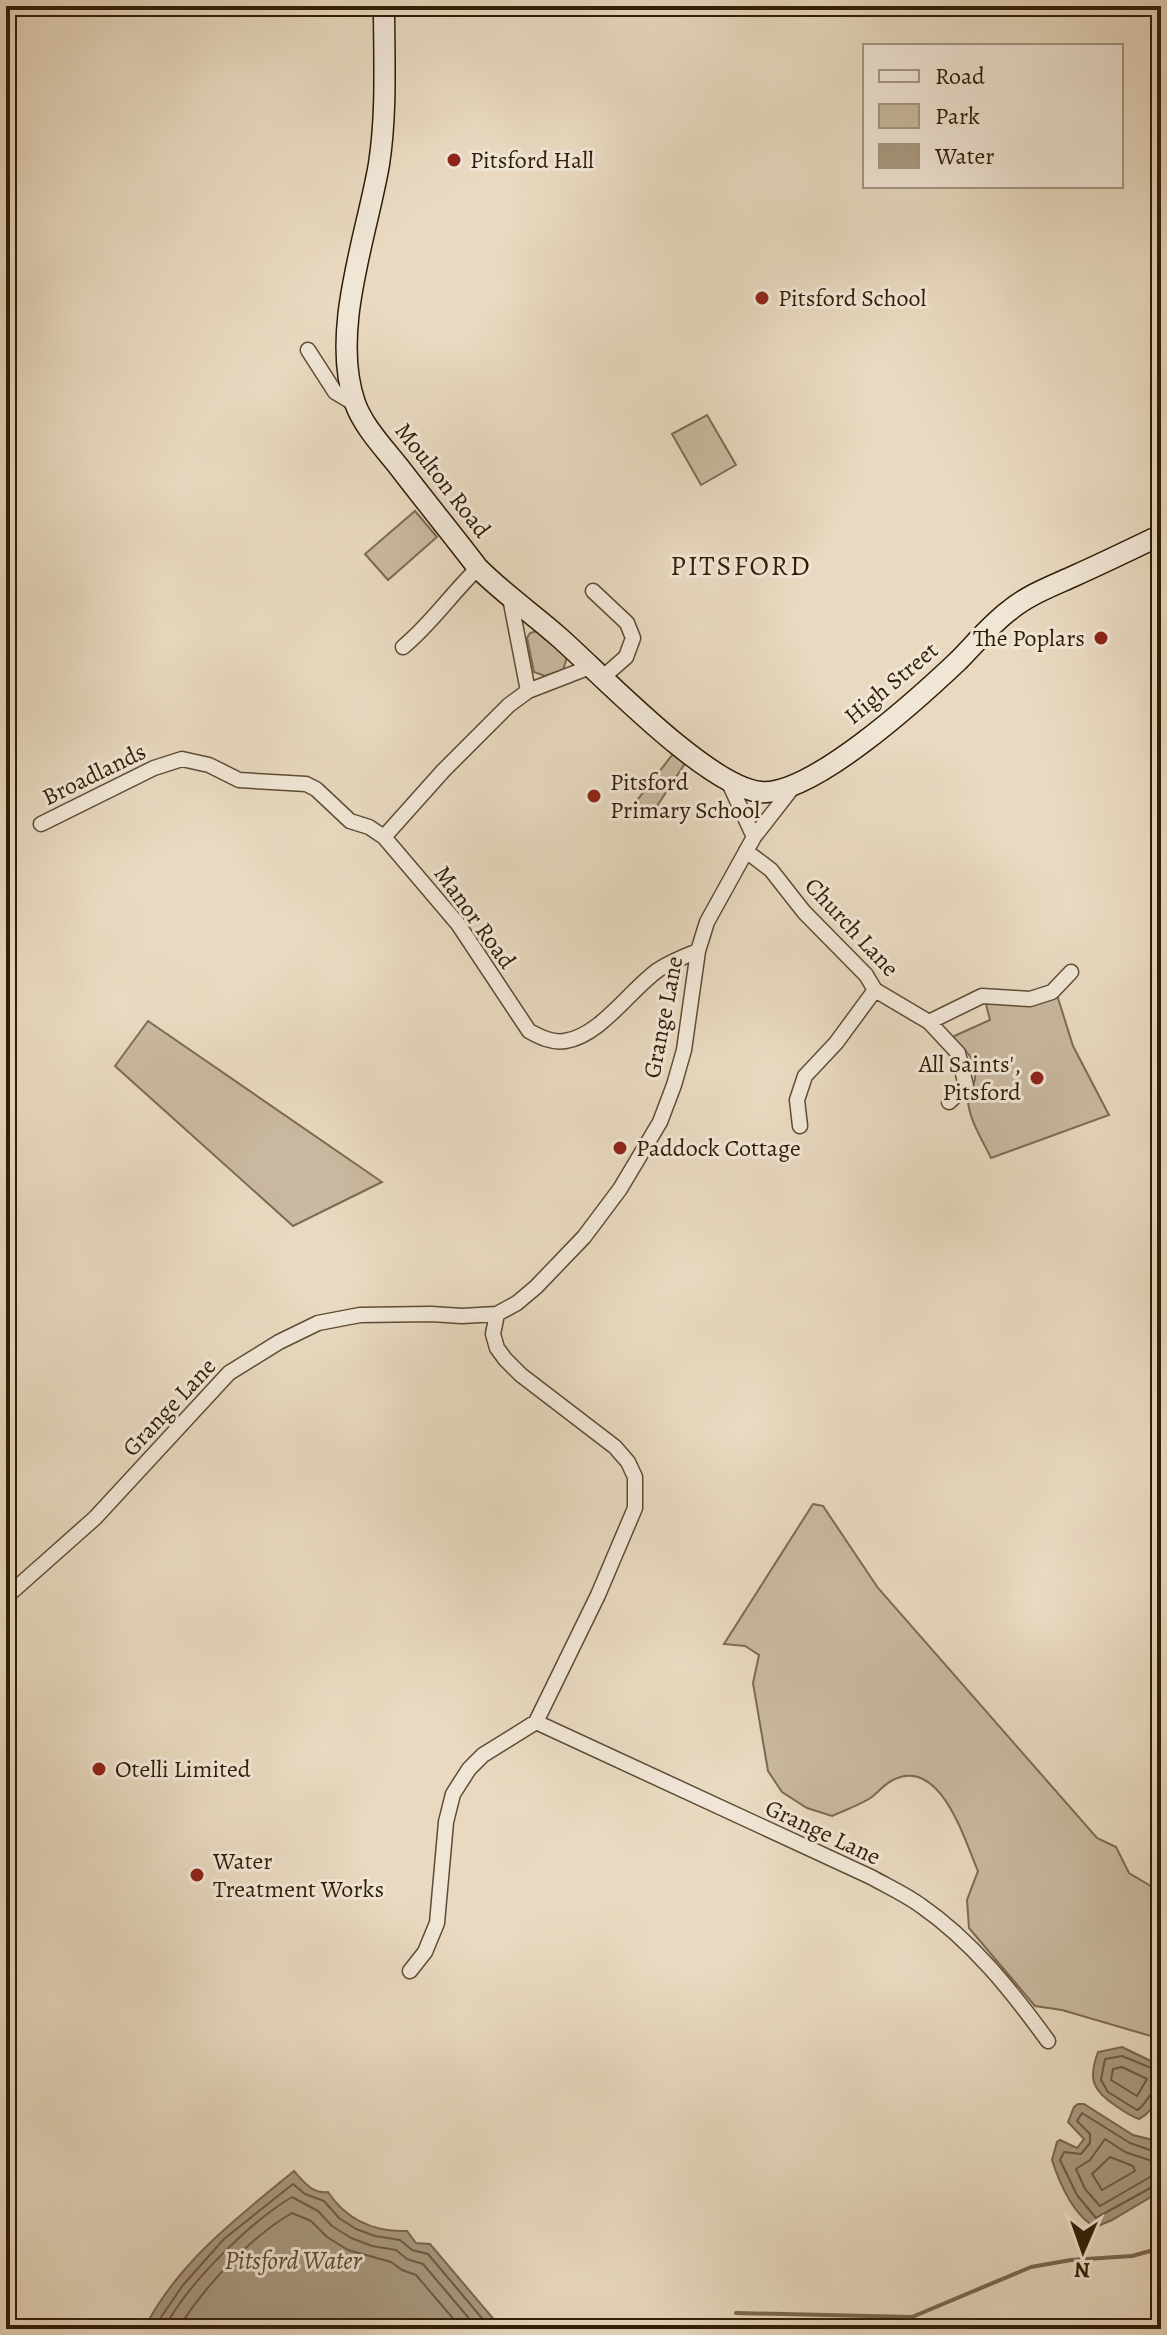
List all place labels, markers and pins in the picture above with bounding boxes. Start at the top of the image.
place label: Pitsford Hall [470,144,594,176]
marker: Pitsford Hall [445,151,463,169]
place label: Pitsford School [778,282,926,314]
marker: Pitsford School [753,289,771,307]
place label: The Poplars [973,622,1085,654]
marker: The Poplars [1092,629,1110,647]
place label: Pitsford Primary School [610,766,760,826]
marker: Pitsford Primary School [585,787,603,805]
place label: All Saints', Pitsford [918,1048,1021,1108]
marker: All Saints', Pitsford [1028,1069,1046,1087]
place label: Paddock Cottage [636,1132,801,1164]
marker: Paddock Cottage [611,1139,629,1157]
place label: Otelli Limited [115,1753,251,1785]
marker: Otelli Limited [90,1760,108,1778]
place label: Water Treatment Works [212,1845,384,1905]
marker: Water Treatment Works [188,1866,206,1884]

